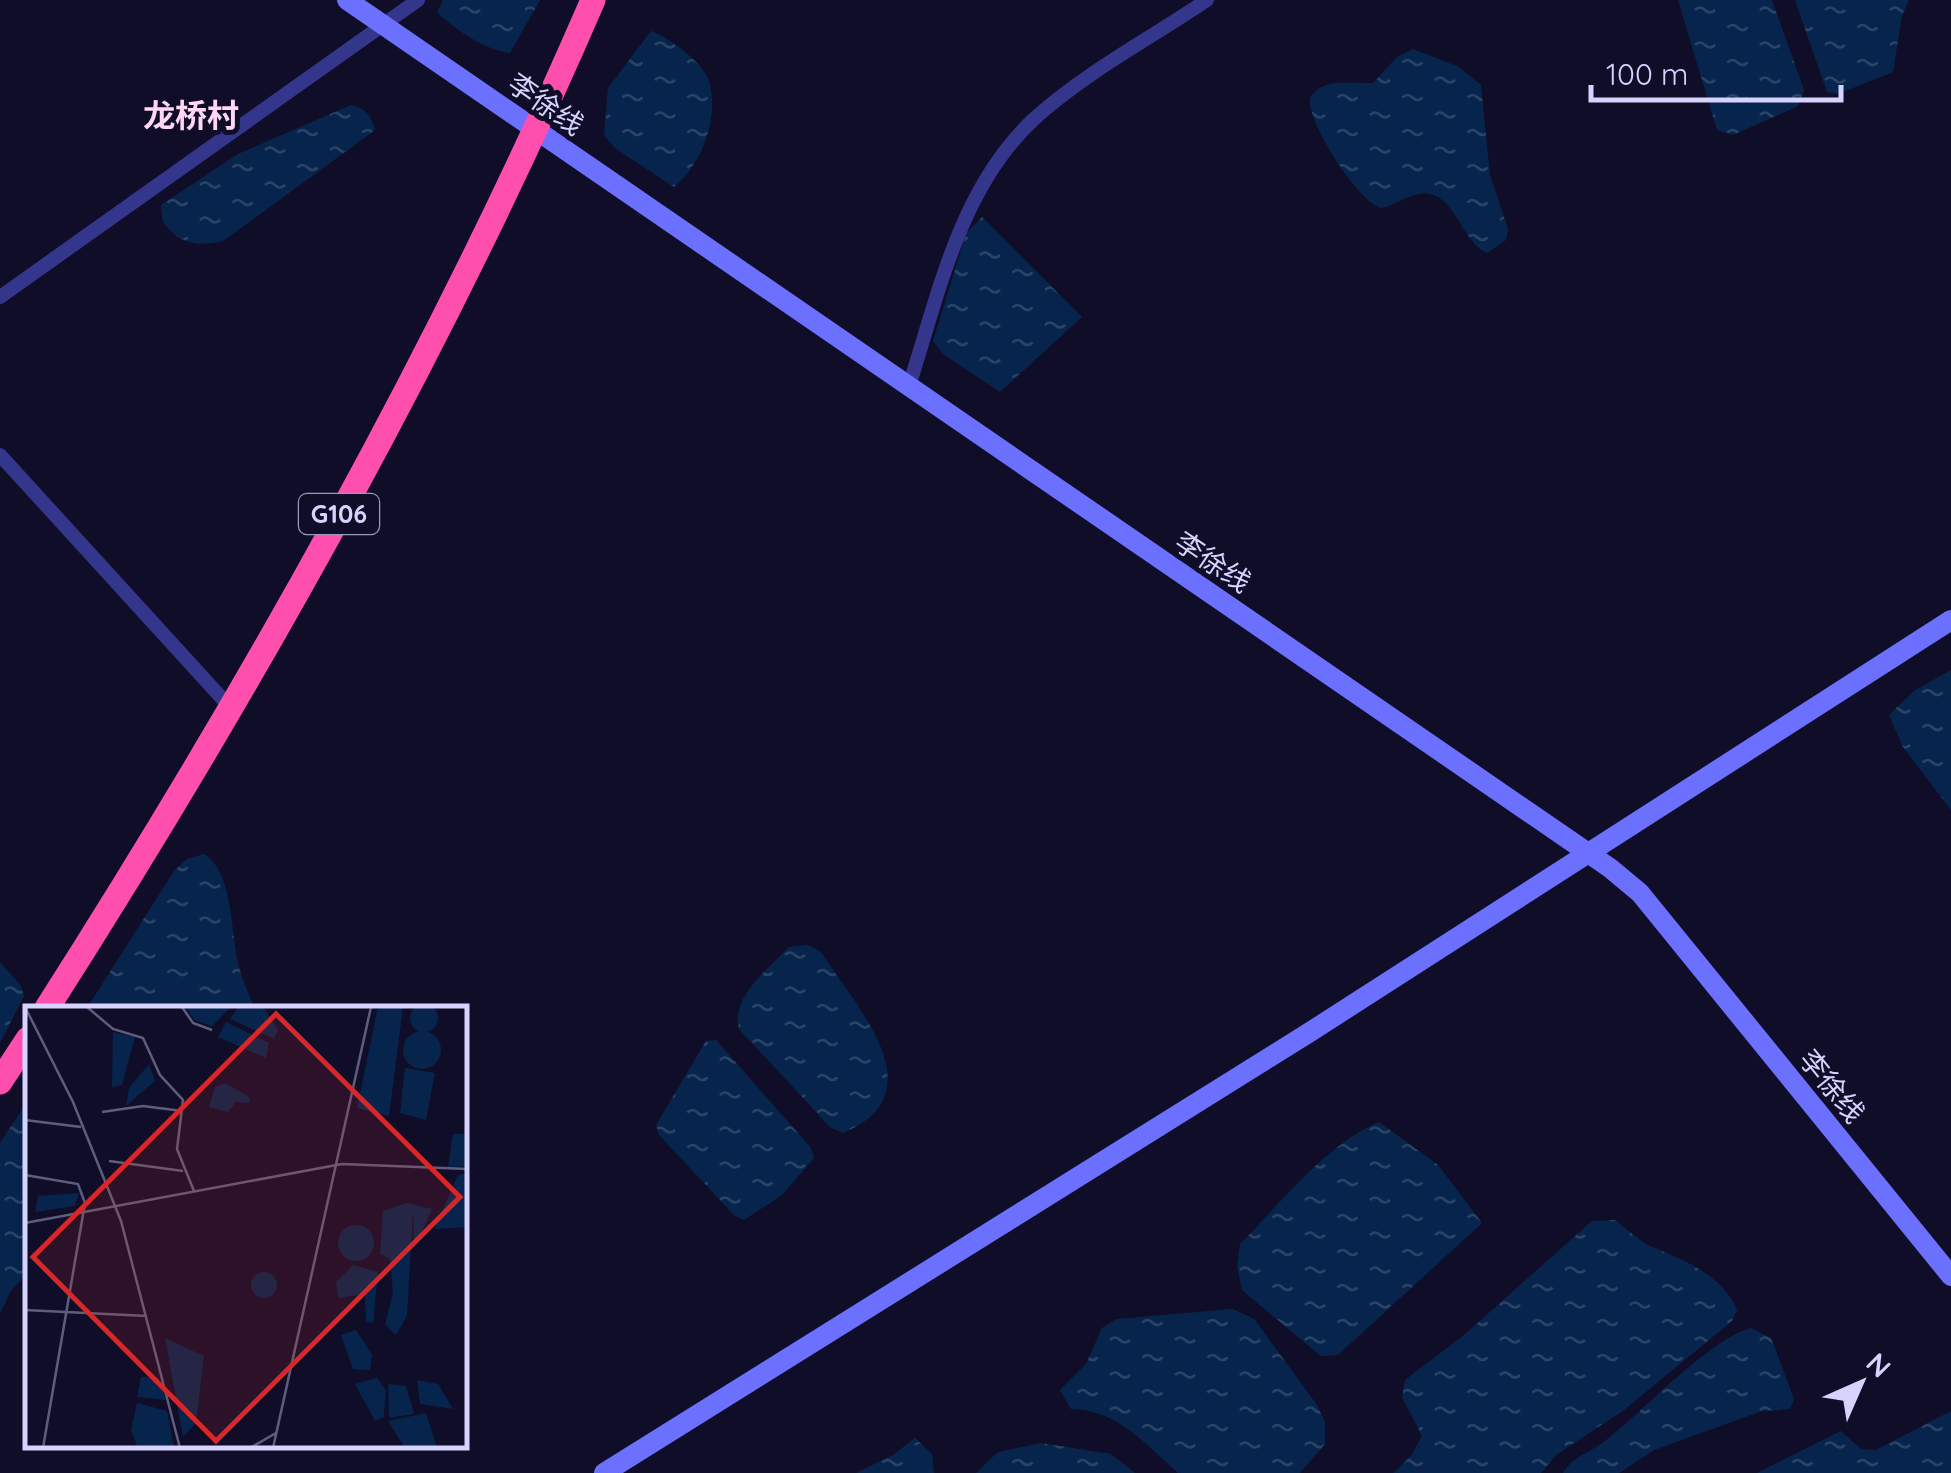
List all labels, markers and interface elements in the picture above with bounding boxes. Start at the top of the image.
scale bar [1591,40,1841,102]
text: 100 m [1606,55,1688,93]
street label: 李徐线 [502,65,591,142]
district label: 龙桥村 [143,95,239,135]
road number: G106 [299,494,379,534]
street label: 李徐线 [1169,524,1258,600]
inset map [25,1006,468,1448]
street label: 李徐线 [1792,1042,1872,1129]
north arrow [1811,1333,1911,1433]
text: N [1859,1345,1899,1385]

